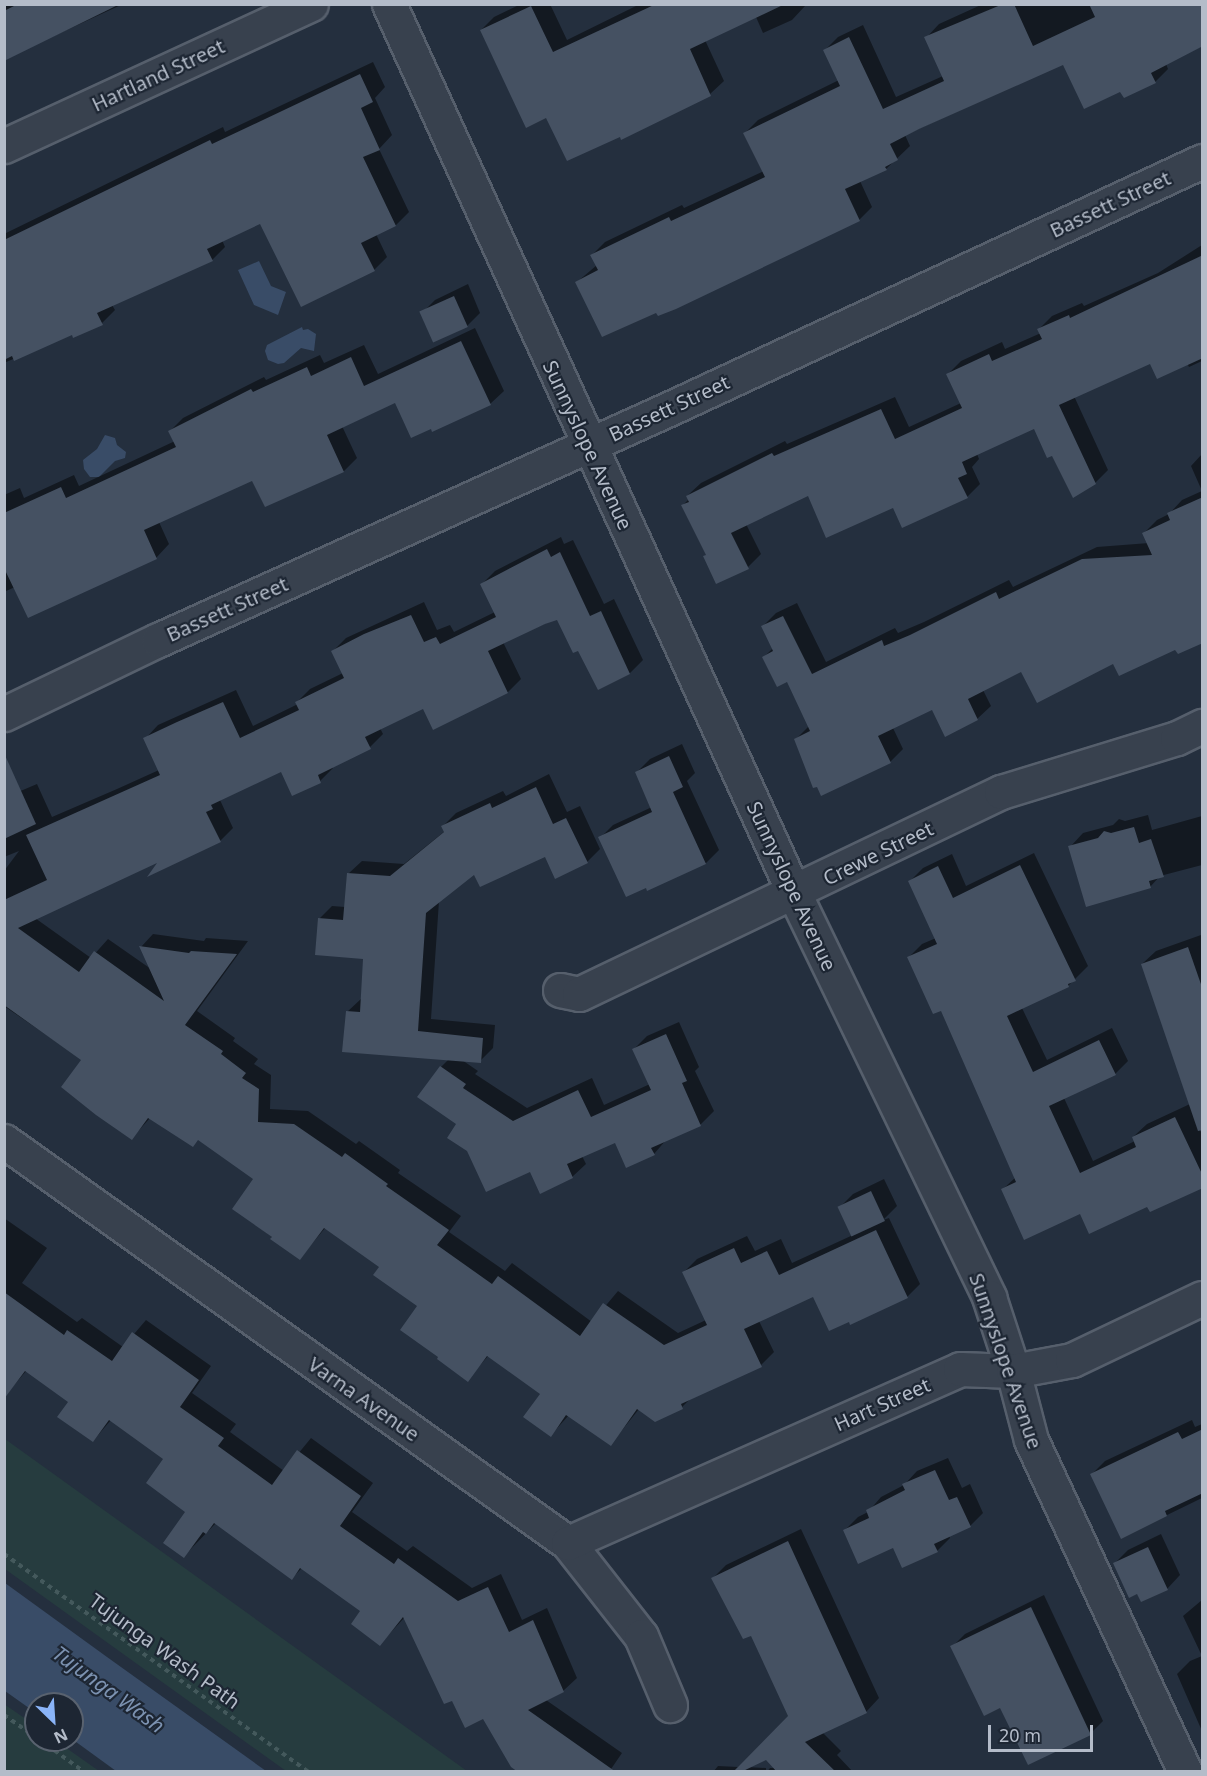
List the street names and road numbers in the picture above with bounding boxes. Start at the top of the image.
street label: Hartland Street [88,34,228,116]
street label: Bassett Street [1046,166,1174,242]
street label: Sunnyslope Avenue [538,357,638,533]
street label: Bassett Street [605,370,733,446]
street label: Bassett Street [163,572,291,646]
street label: Sunnyslope Avenue [742,798,842,974]
street label: Crewe Street [819,816,937,890]
street label: Sunnyslope Avenue [965,1270,1047,1452]
street label: Varna Avenue [304,1352,424,1446]
street label: Hart Street [830,1372,934,1436]
street label: Tujunga Wash Path [85,1588,245,1714]

